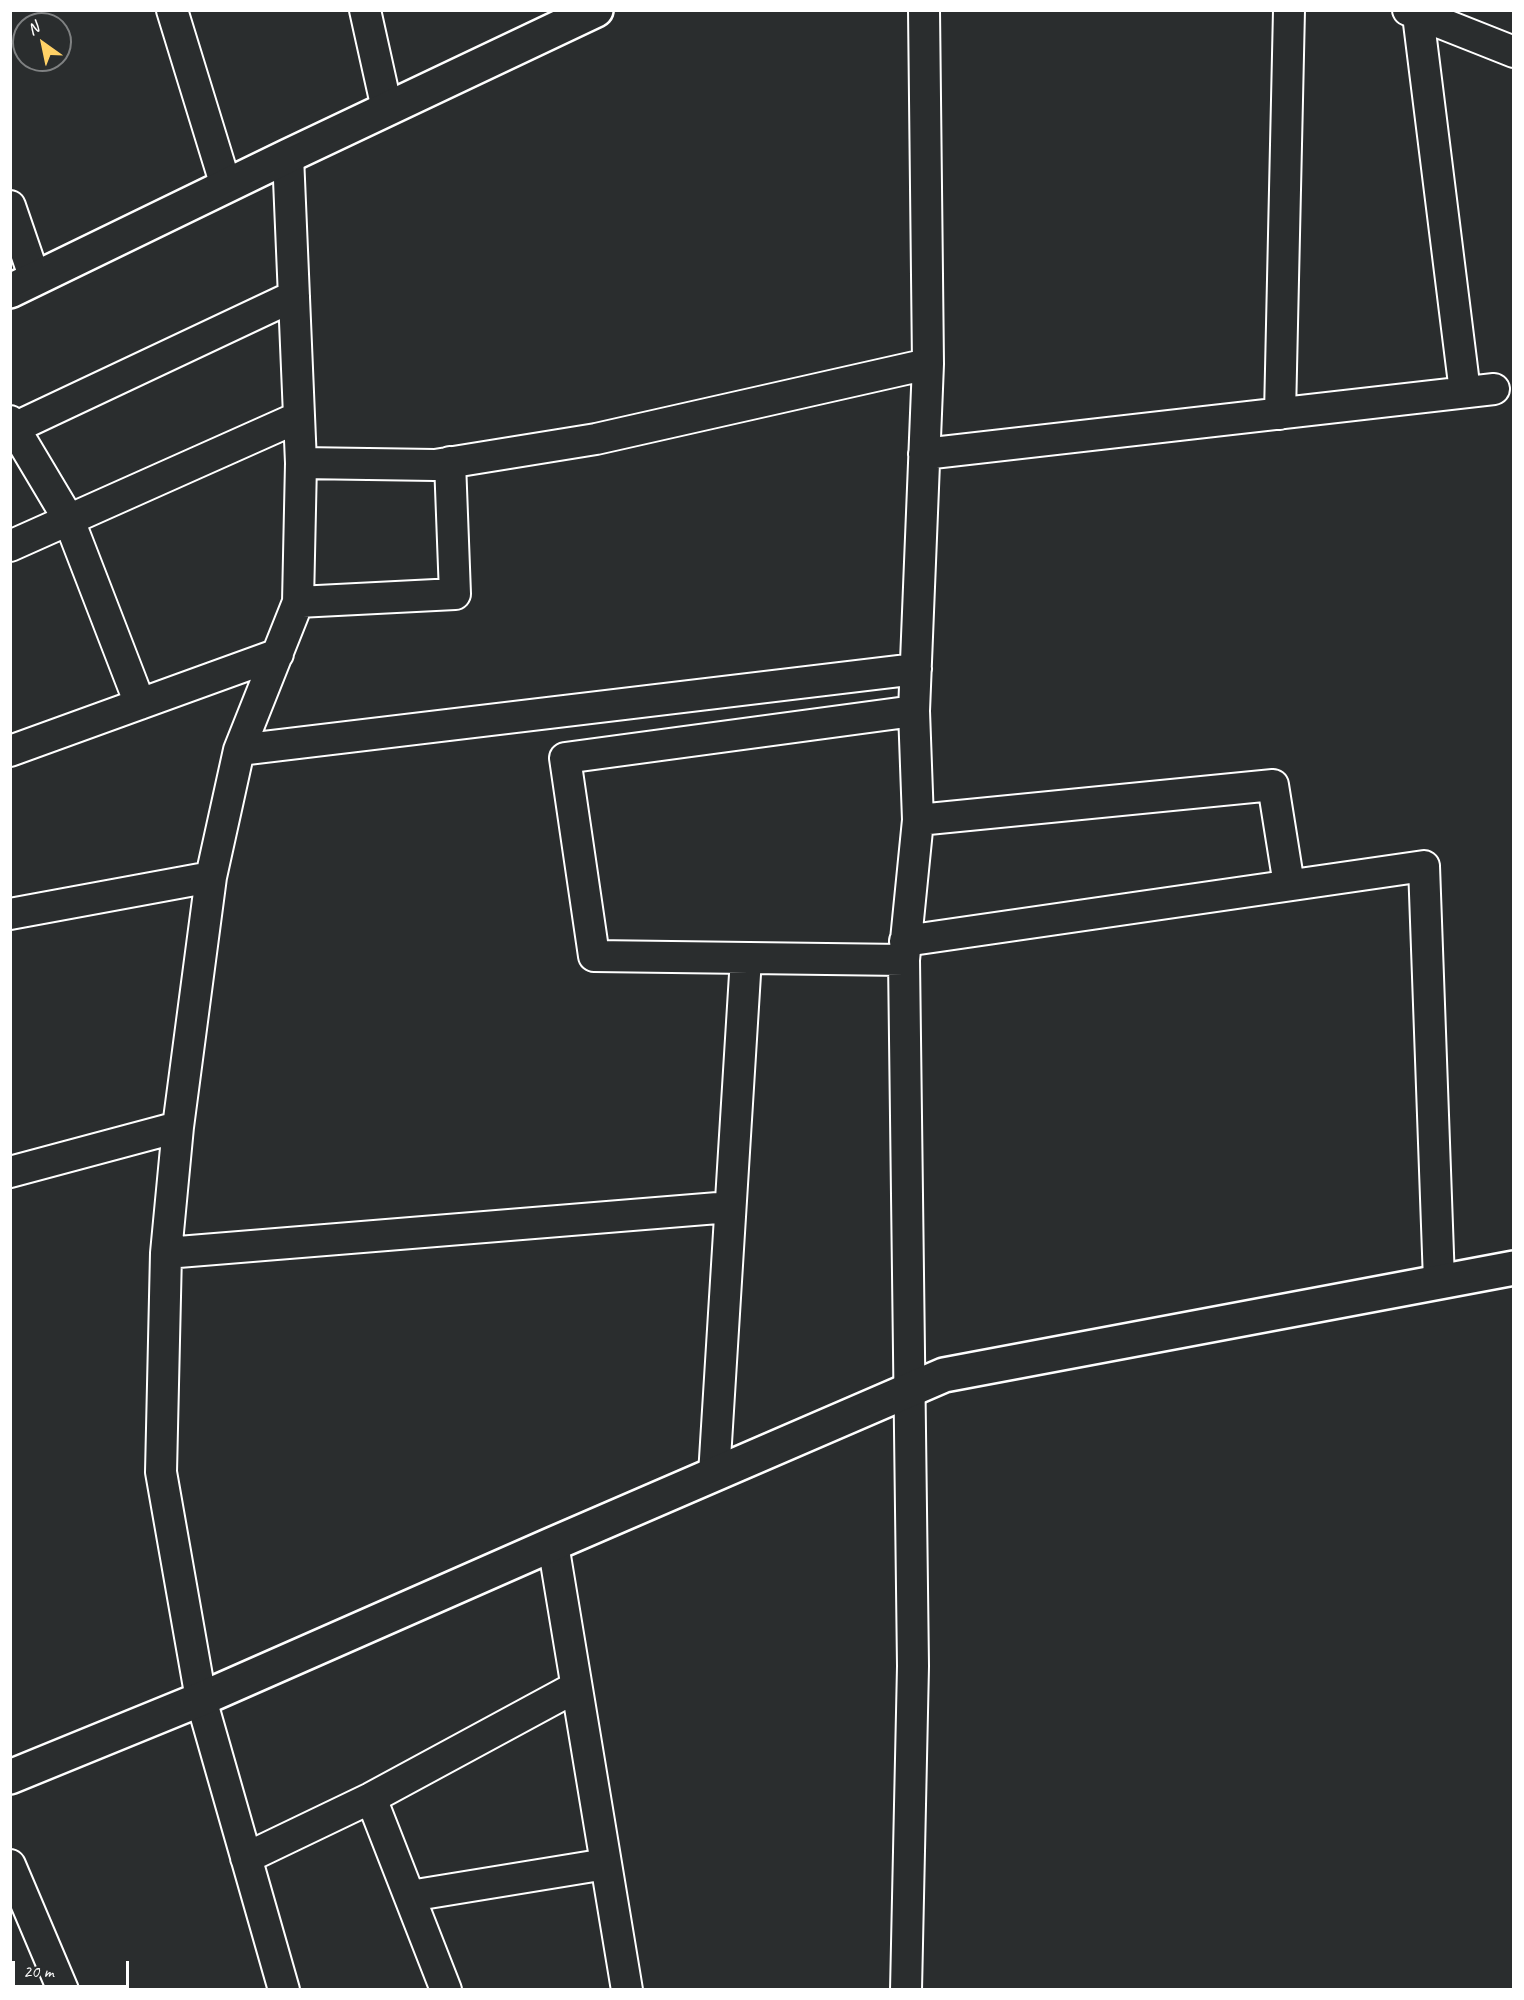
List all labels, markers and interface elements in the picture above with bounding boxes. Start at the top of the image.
north arrow [12,12,72,72]
text: N [24,17,43,40]
scale bar [15,1949,132,1987]
text: 20 m [23,1960,54,1982]

